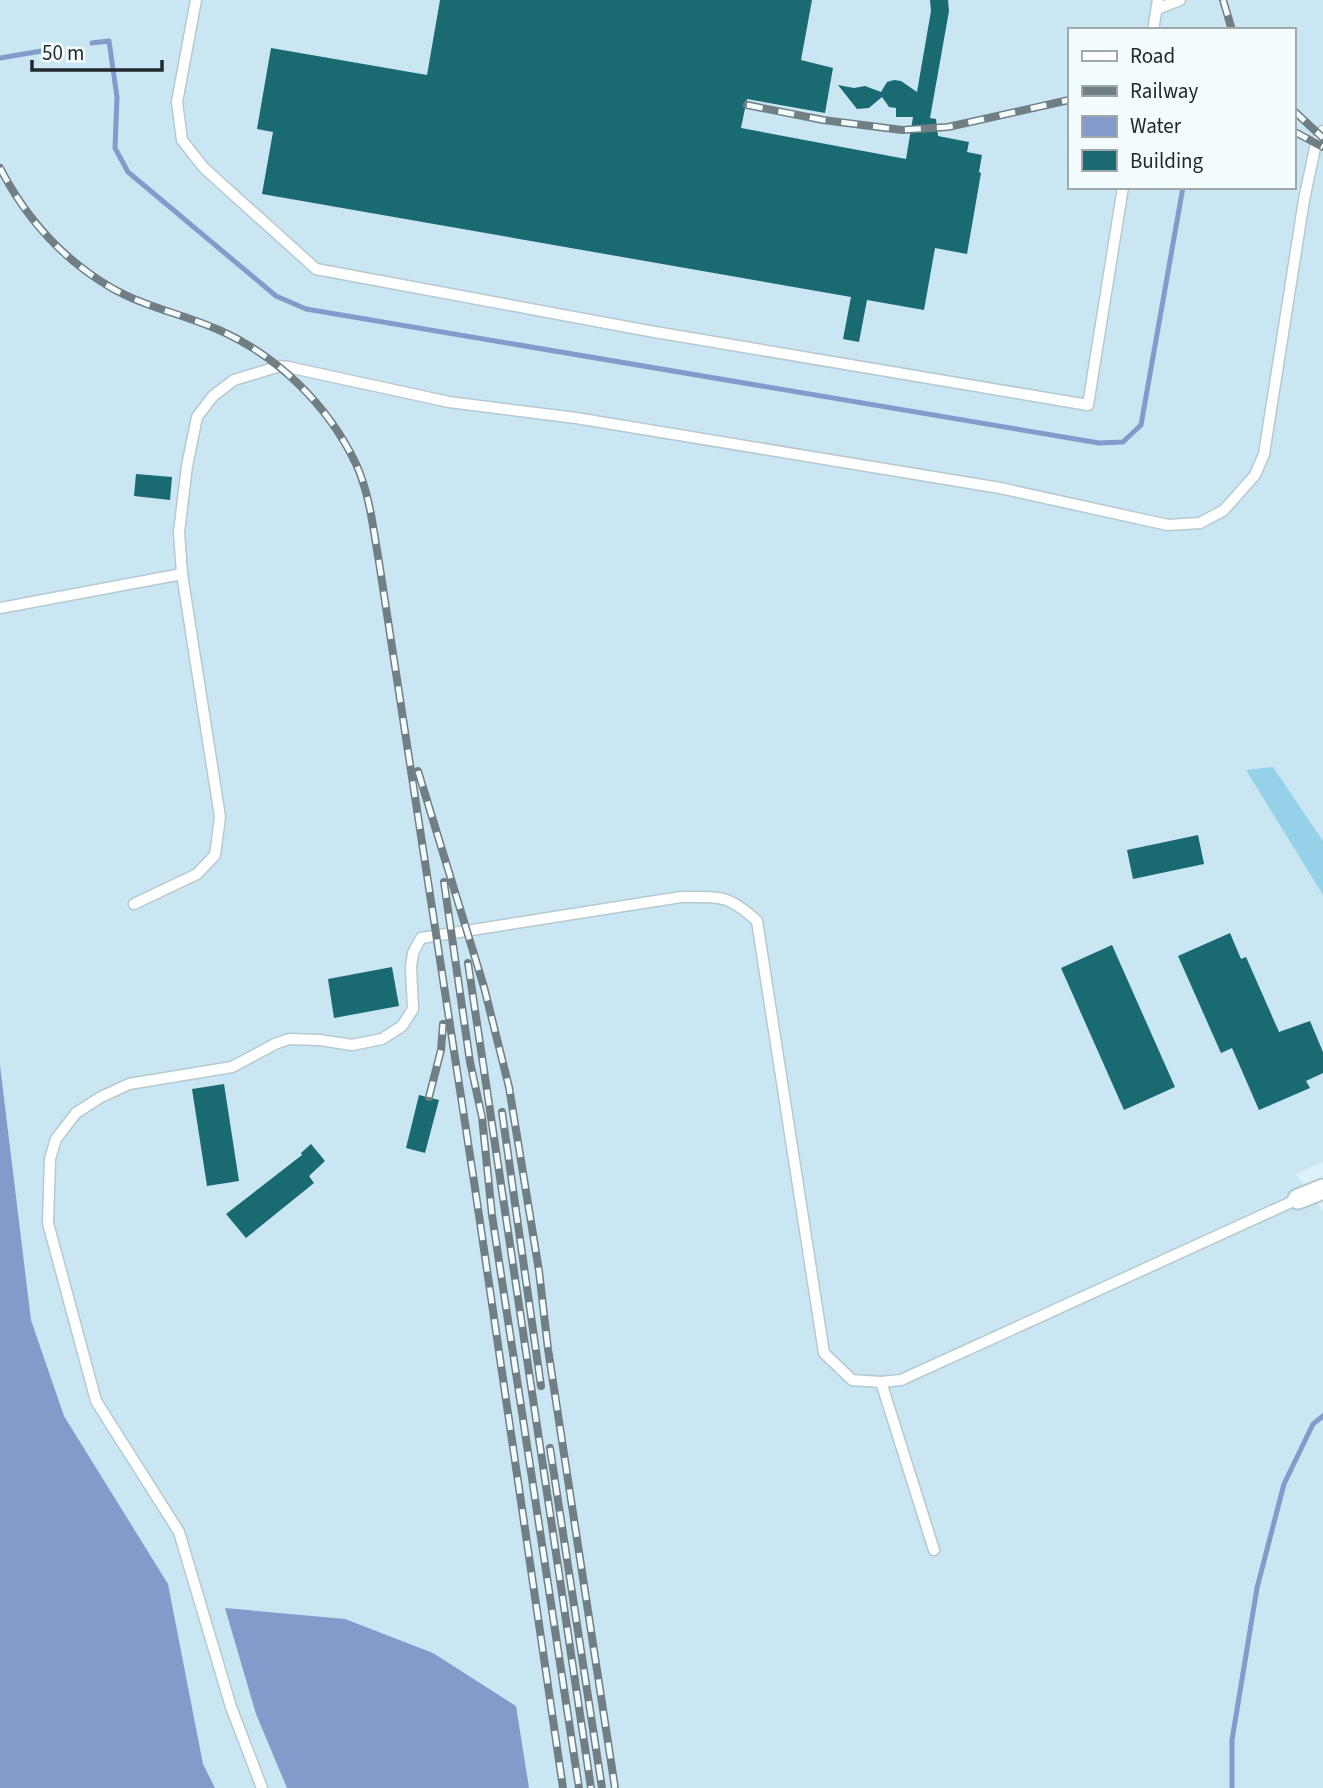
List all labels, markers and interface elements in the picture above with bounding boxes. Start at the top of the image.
scale bar [32,28,161,72]
legend [1068,28,1295,189]
text: 50 m [42,38,84,68]
text: Road [1130,41,1175,71]
text: Railway [1130,76,1198,106]
text: Water [1130,111,1182,141]
text: Building [1130,146,1204,176]

